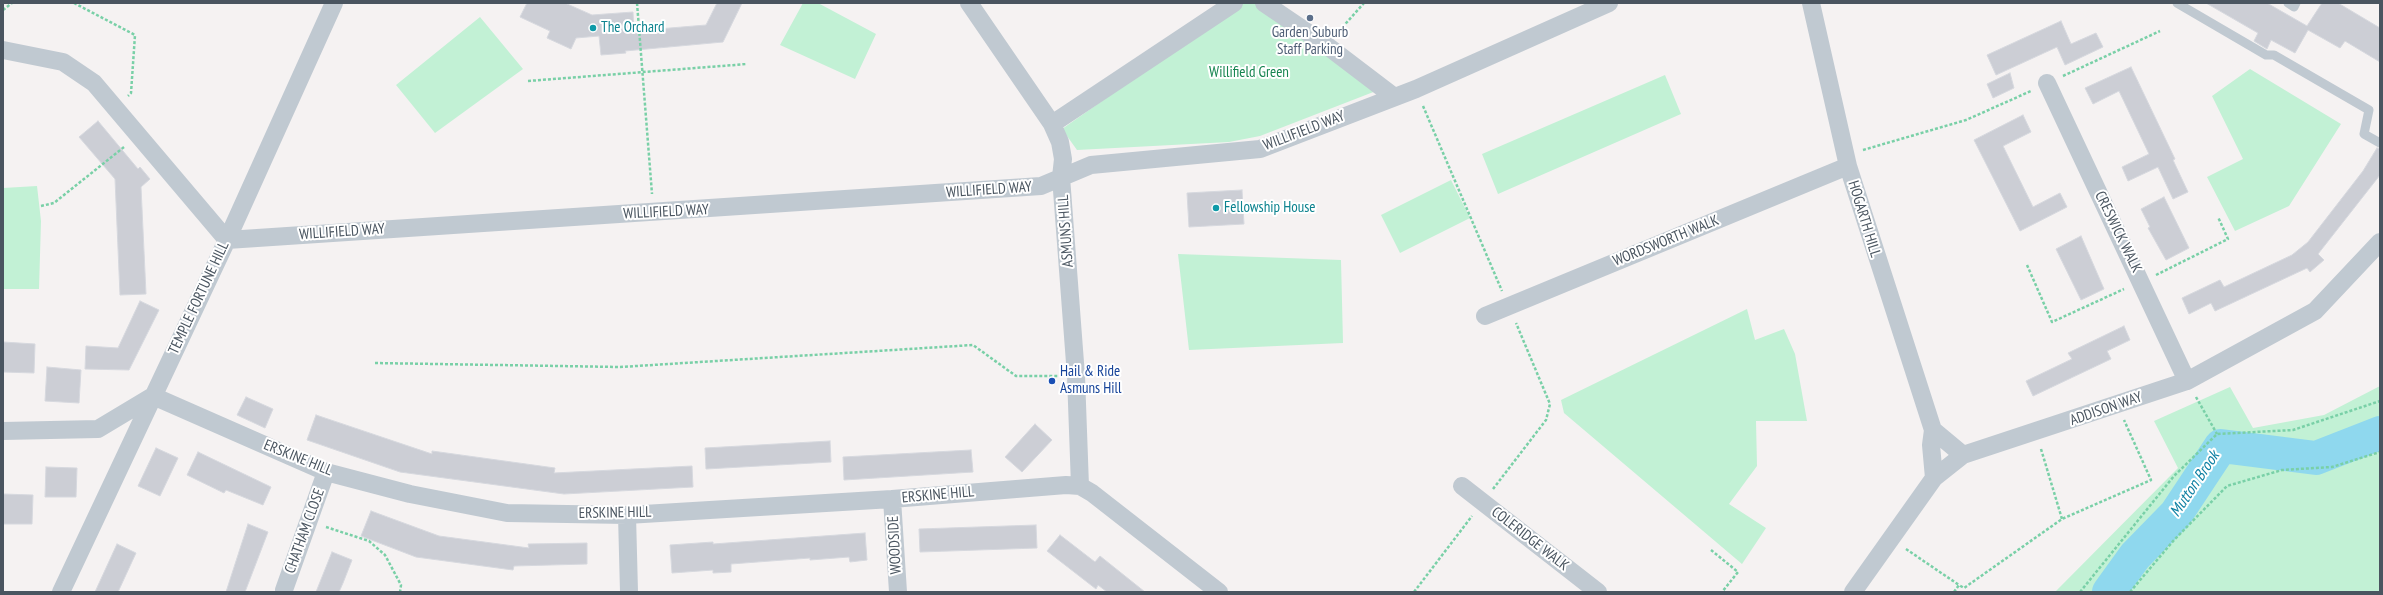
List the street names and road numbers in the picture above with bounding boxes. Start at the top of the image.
street label: WILLIFIELD WAY [1261,107,1347,155]
street label: WILLIFIELD WAY [946,178,1032,202]
street label: HOGARTH HILL [1844,179,1884,259]
street label: CRESWICK WALK [2091,188,2145,276]
street label: ASMUNS HILL [1054,194,1078,268]
street label: WILLIFIELD WAY [623,201,709,223]
street label: WORDSWORTH WALK [1610,212,1722,270]
street label: WILLIFIELD WAY [299,220,385,244]
street label: TEMPLE FORTUNE HILL [165,239,233,357]
street label: ADDISON WAY [2068,388,2144,430]
street label: ERSKINE HILL [261,436,335,480]
street label: ERSKINE HILL [901,483,975,507]
street label: CHATHAM CLOSE [281,486,329,576]
street label: ERSKINE HILL [579,503,651,523]
street label: COLERIDGE WALK [1488,503,1572,575]
street label: WOODSIDE [884,515,906,575]

